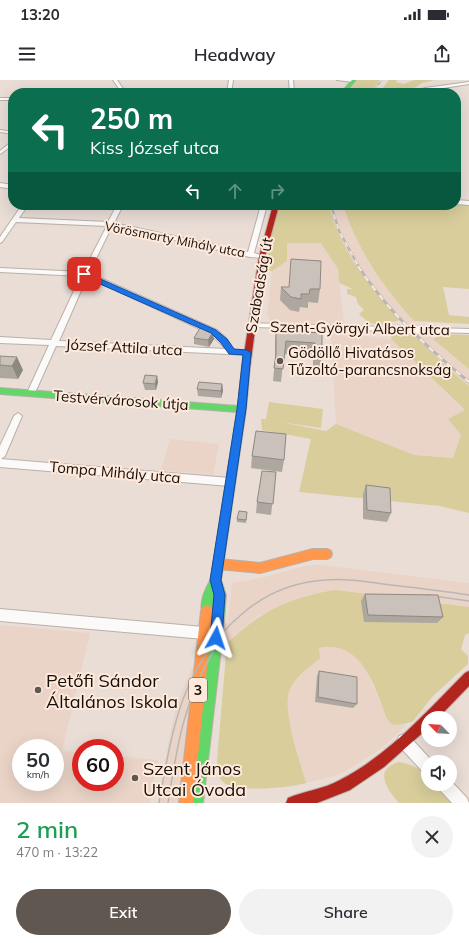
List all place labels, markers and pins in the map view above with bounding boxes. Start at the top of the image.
pin [67,257,101,291]
place label: Gödöllő Hivatásos Tűzoltó-parancsnokság [288,343,451,379]
marker: Gödöllő Hivatásos Tűzoltó-parancsnokság [275,356,285,366]
place label: Petőfi Sándor Általános Iskola [46,669,178,713]
marker: Petőfi Sándor Általános Iskola [33,685,43,695]
place label: Szent János Utcai Óvoda [143,757,246,801]
marker: Szent János Utcai Óvoda [130,773,140,783]

